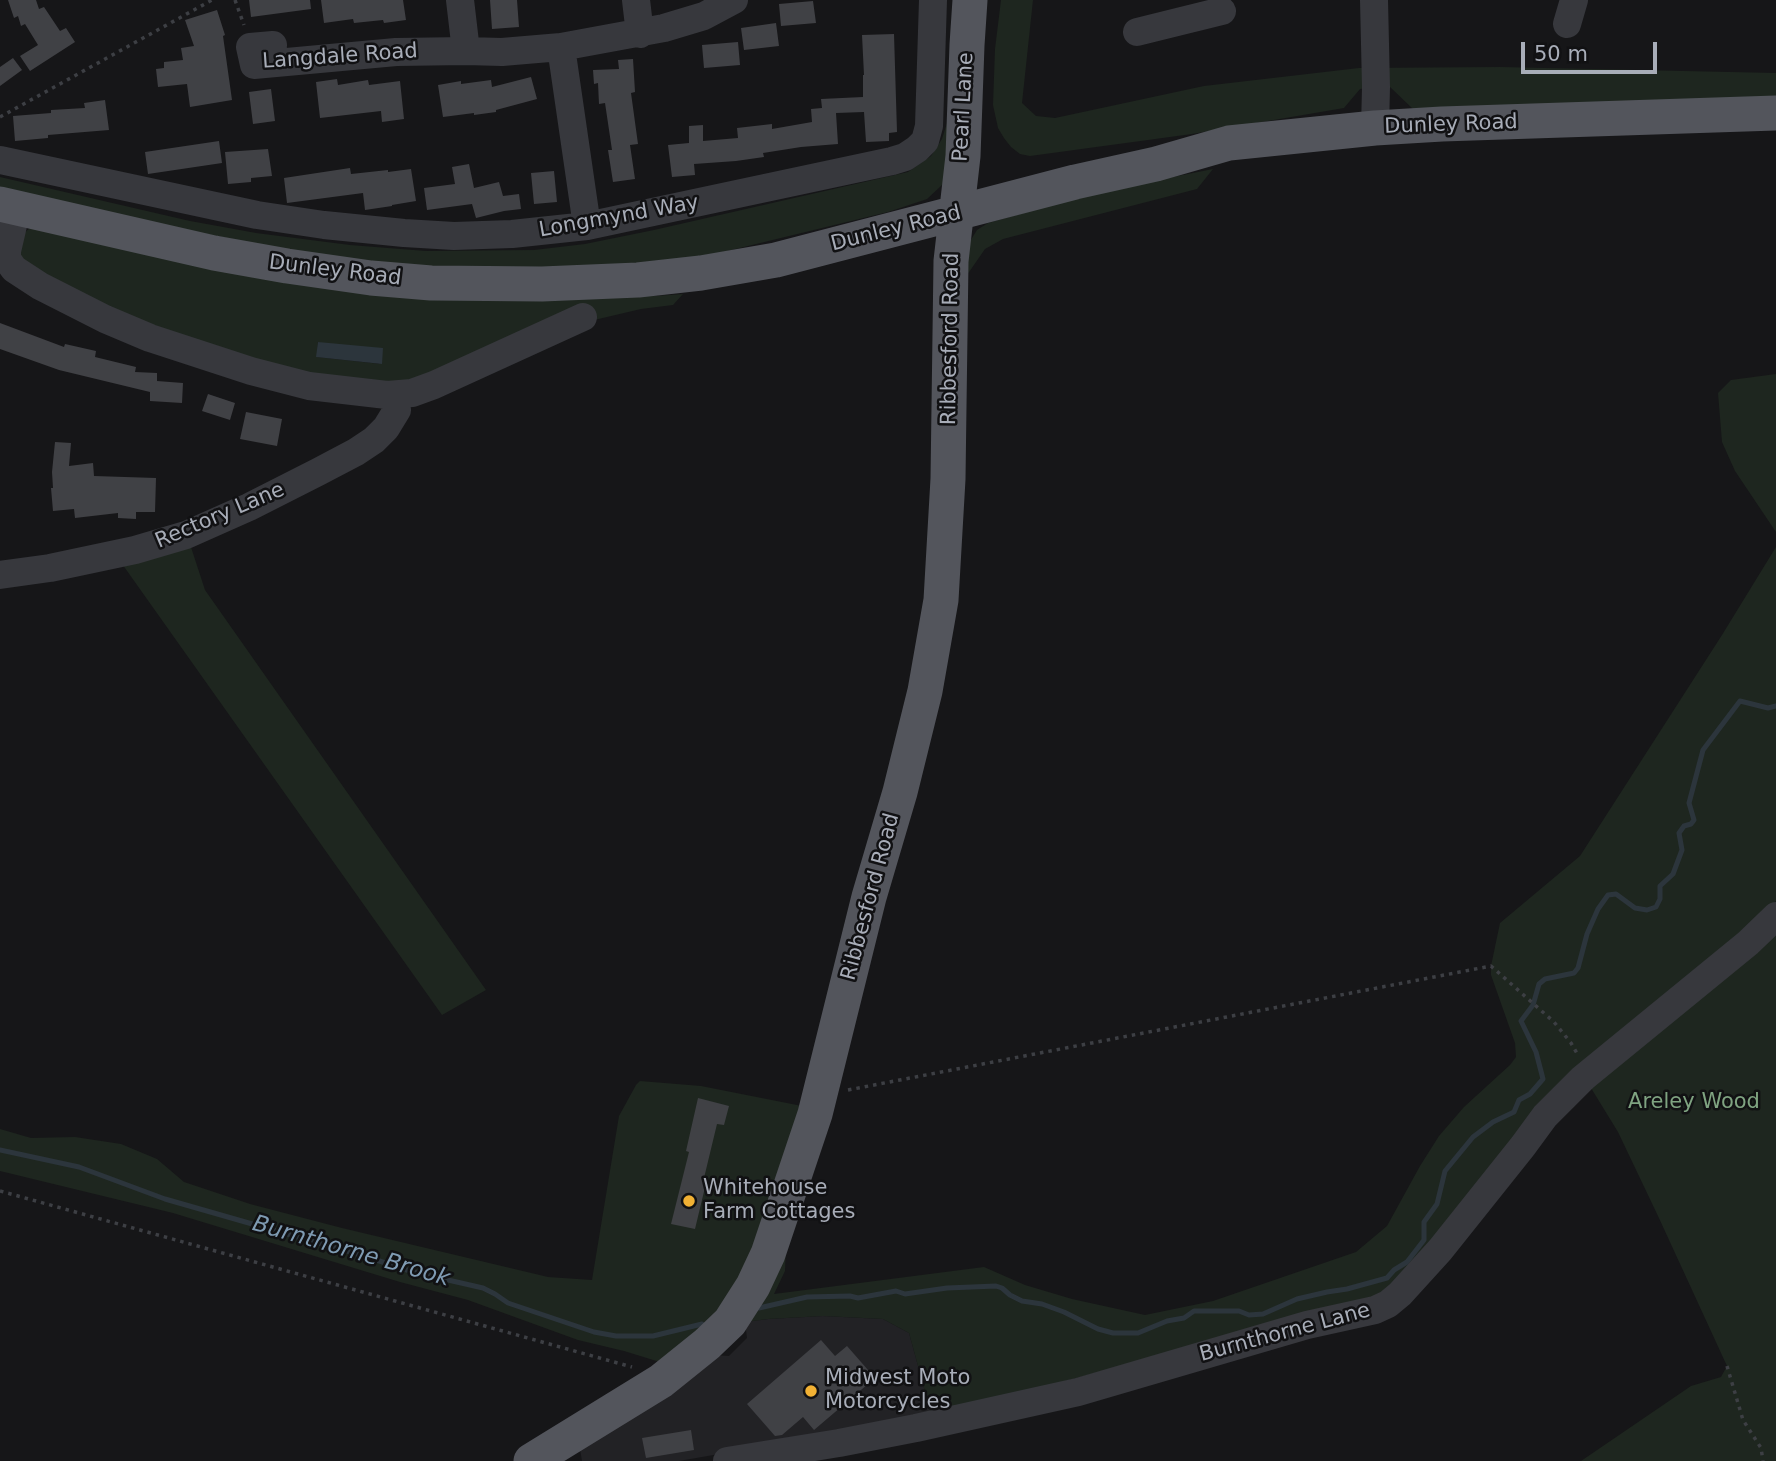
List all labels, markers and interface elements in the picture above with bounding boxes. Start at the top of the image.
scale bar [1524,28,1660,72]
street label: Langdale Road [262,39,418,75]
text: 50 m [1534,42,1588,66]
street label: Pearl Lane [949,52,979,162]
street label: Dunley Road [1384,110,1518,140]
street label: Longmynd Way [537,191,701,243]
street label: Dunley Road [828,201,964,257]
street label: Dunley Road [267,250,403,292]
street label: Ribbesford Road [937,253,965,425]
street label: Rectory Lane [152,477,288,555]
street label: Ribbesford Road [837,811,905,983]
park label: Areley Wood [1628,1090,1760,1116]
place label: Whitehouse Farm Cottages [703,1176,855,1226]
marker: Whitehouse Farm Cottages [681,1193,697,1209]
water label: Burnthorne Brook [249,1211,453,1293]
street label: Burnthorne Lane [1197,1298,1373,1368]
place label: Midwest Moto Motorcycles [825,1366,970,1416]
marker: Midwest Moto Motorcycles [803,1383,819,1399]

